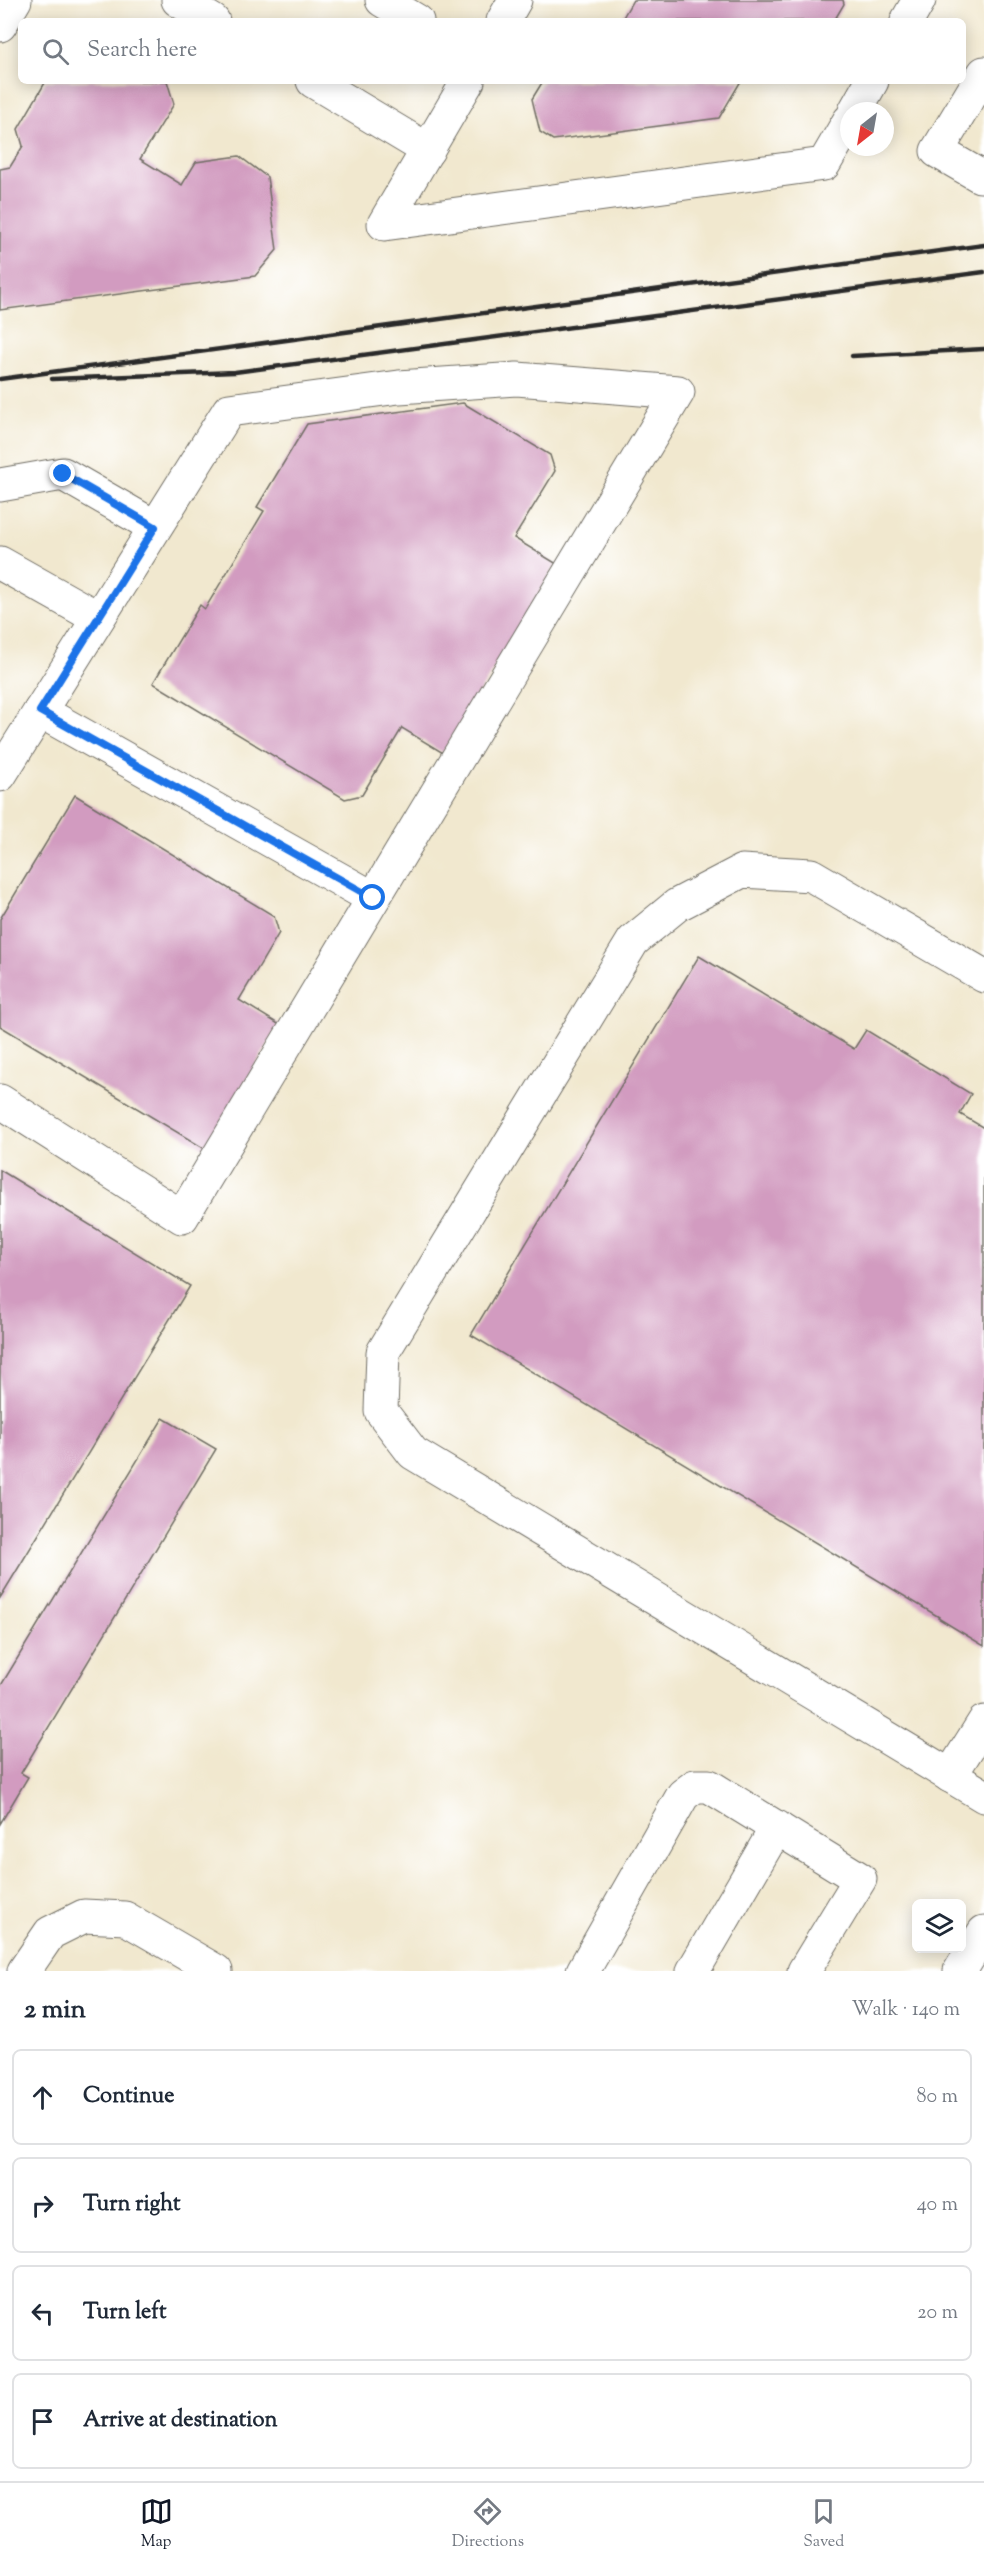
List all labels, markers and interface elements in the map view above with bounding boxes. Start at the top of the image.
search box [18,18,966,84]
icon: search [39,35,72,68]
text: Search here [87,35,197,67]
north arrow [840,102,894,156]
route end [49,460,75,486]
route start [359,884,385,910]
map controls [912,1899,966,1953]
button: layers [912,1899,966,1953]
text: 2 min [24,1992,86,2029]
text: Walk · 140 m [851,1996,960,2025]
icon: ahead [26,2081,59,2114]
text: Continue [83,2081,174,2113]
text: 80 m [917,2083,958,2112]
icon: right [26,2189,59,2222]
text: Turn right [83,2189,180,2221]
text: 40 m [917,2191,958,2220]
icon: left [26,2297,59,2330]
text: Turn left [83,2297,166,2329]
text: 20 m [917,2299,958,2328]
icon: arrive [26,2405,59,2438]
text: Arrive at destination [83,2405,278,2437]
tab: Map [140,2495,173,2554]
tab: Directions [452,2495,524,2554]
tab: Saved [803,2495,844,2554]

